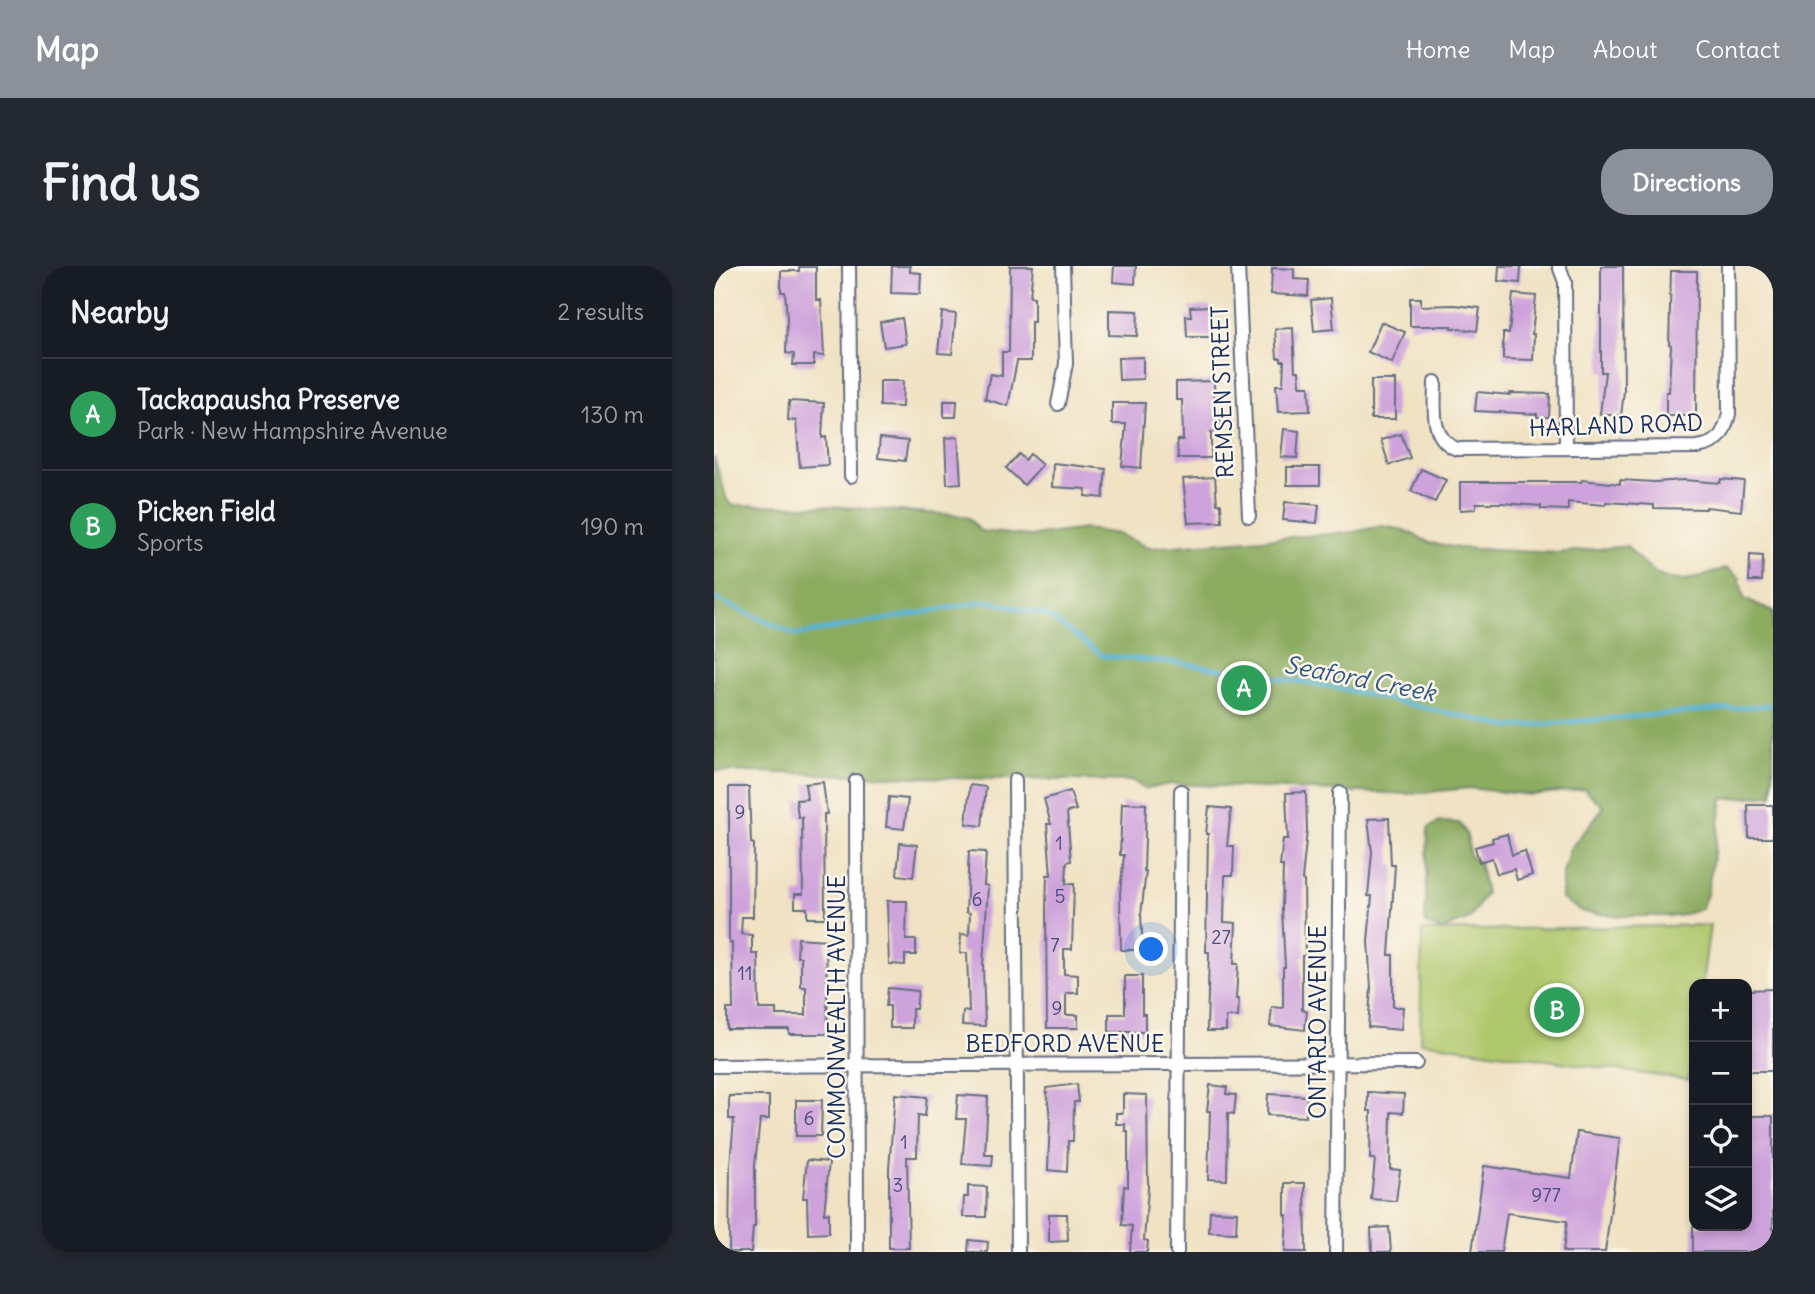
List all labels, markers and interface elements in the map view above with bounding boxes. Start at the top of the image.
text: Map [35,28,99,70]
text: Home [1406,34,1470,64]
text: Map [1508,34,1555,64]
text: About [1593,34,1657,64]
text: Contact [1695,34,1780,64]
button: Directions [1601,149,1773,215]
text: Find us [42,152,200,213]
text: Nearby [70,293,170,331]
text: 2 results [558,297,644,326]
street label: REMSEN STREET [1204,305,1240,479]
text: Tackapausha Preserve [137,383,400,416]
text: A [86,400,100,429]
text: 130 m [581,400,644,429]
street label: HARLAND ROAD [1528,407,1704,443]
text: Park · New Hampshire Avenue [137,416,448,445]
text: Picken Field [137,495,276,528]
text: B [85,512,101,541]
text: 190 m [581,512,644,541]
text: Sports [137,528,203,557]
water label: Seaford Creek [1282,649,1440,708]
pin: A [1221,662,1267,714]
house number: 9 [735,800,745,824]
house number: 1 [1055,831,1063,855]
street label: COMMONWEALTH AVENUE [822,875,851,1159]
house number: 5 [1055,884,1065,908]
house number: 6 [972,887,982,911]
house number: 27 [1211,925,1231,949]
street label: ONTARIO AVENUE [1303,925,1332,1119]
your location [1134,932,1168,966]
house number: 7 [1050,933,1060,957]
house number: 11 [737,961,753,985]
map controls [1689,979,1752,1231]
button: + [1689,979,1752,1042]
pin: B [1534,984,1580,1036]
house number: 9 [1052,996,1062,1020]
street label: BEDFORD AVENUE [965,1029,1165,1058]
button: − [1689,1042,1752,1105]
button: locate [1689,1105,1752,1168]
house number: 6 [804,1106,814,1130]
house number: 1 [900,1130,908,1154]
button: layers [1689,1168,1752,1231]
house number: 3 [893,1173,903,1197]
house number: 977 [1531,1183,1561,1207]

